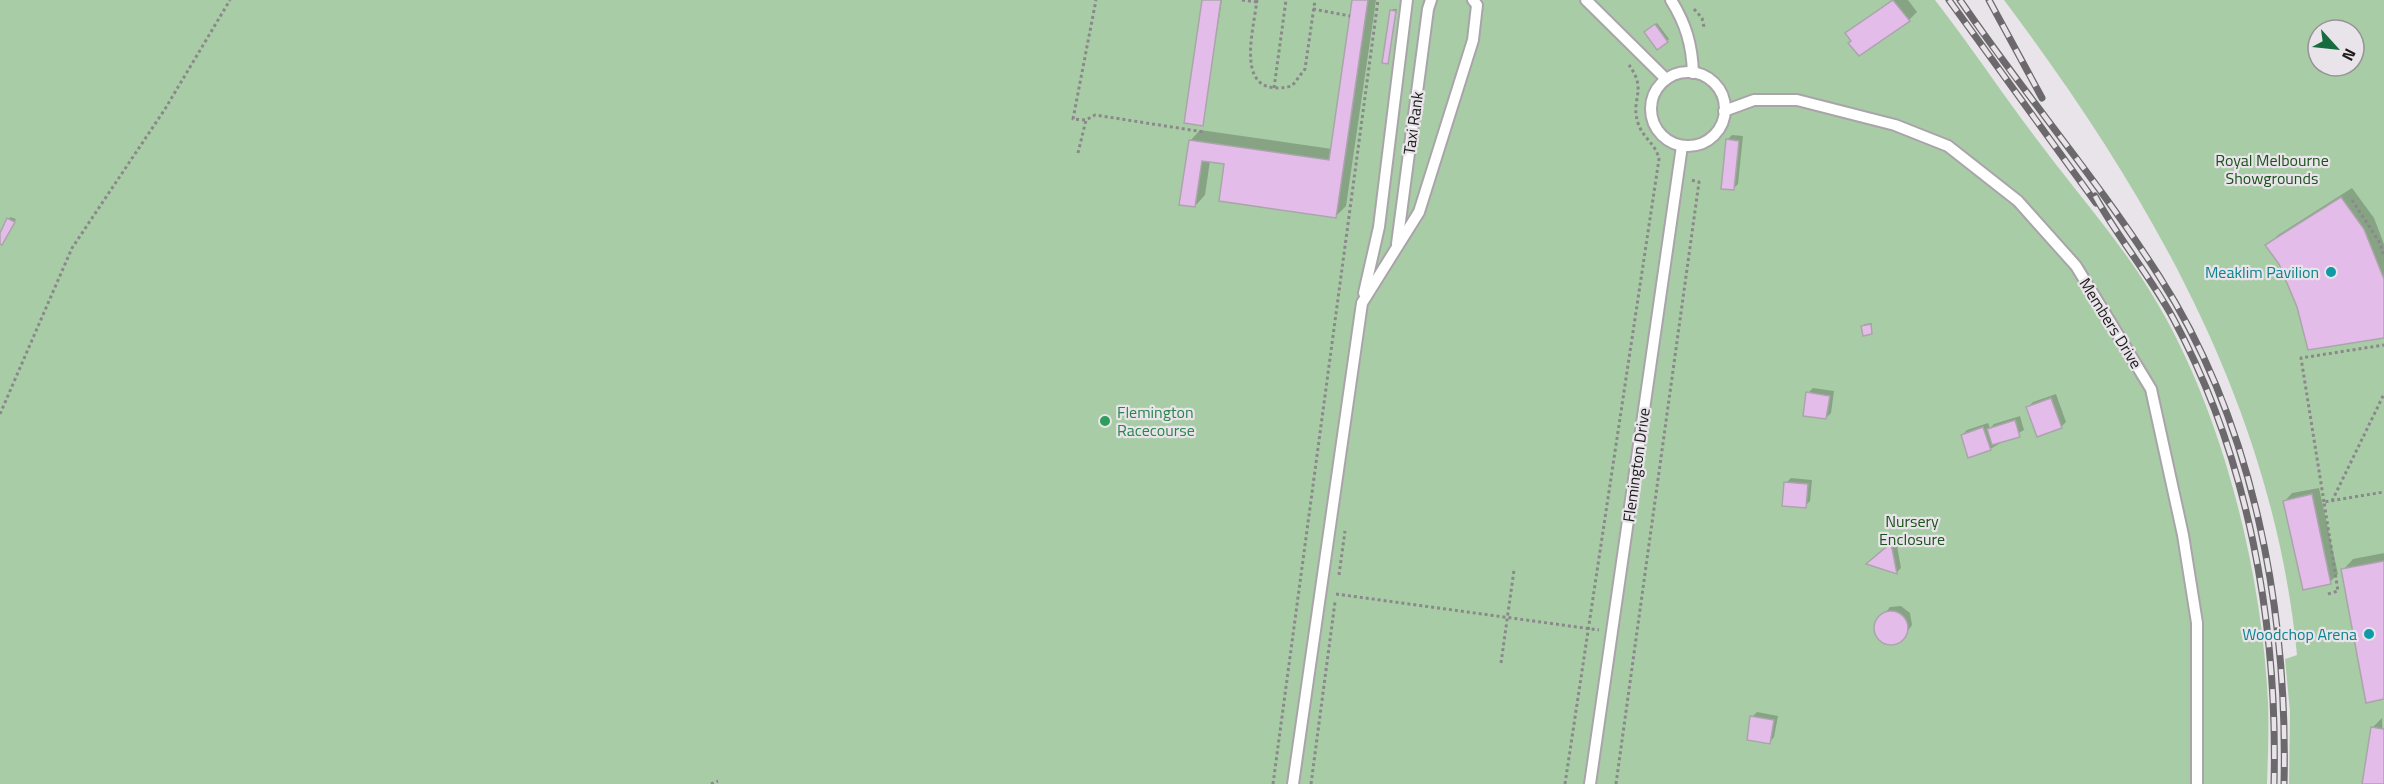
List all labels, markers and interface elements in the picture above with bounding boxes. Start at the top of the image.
north arrow [2306,18,2366,78]
text: N [2336,44,2363,65]
street label: Taxi Rank [1397,90,1429,156]
park label: Royal Melbourne Showgrounds [2215,148,2329,190]
place label: Meaklim Pavilion [2205,260,2319,284]
marker: Meaklim Pavilion [2324,265,2338,279]
street label: Members Drive [2074,273,2148,373]
place label: Flemington Racecourse [1117,400,1195,442]
street label: Flemington Drive [1616,406,1656,524]
marker: Flemington Racecourse [1098,414,1112,428]
park label: Nursery Enclosure [1879,509,1945,551]
place label: Woodchop Arena [2242,622,2357,646]
marker: Woodchop Arena [2362,627,2376,641]

